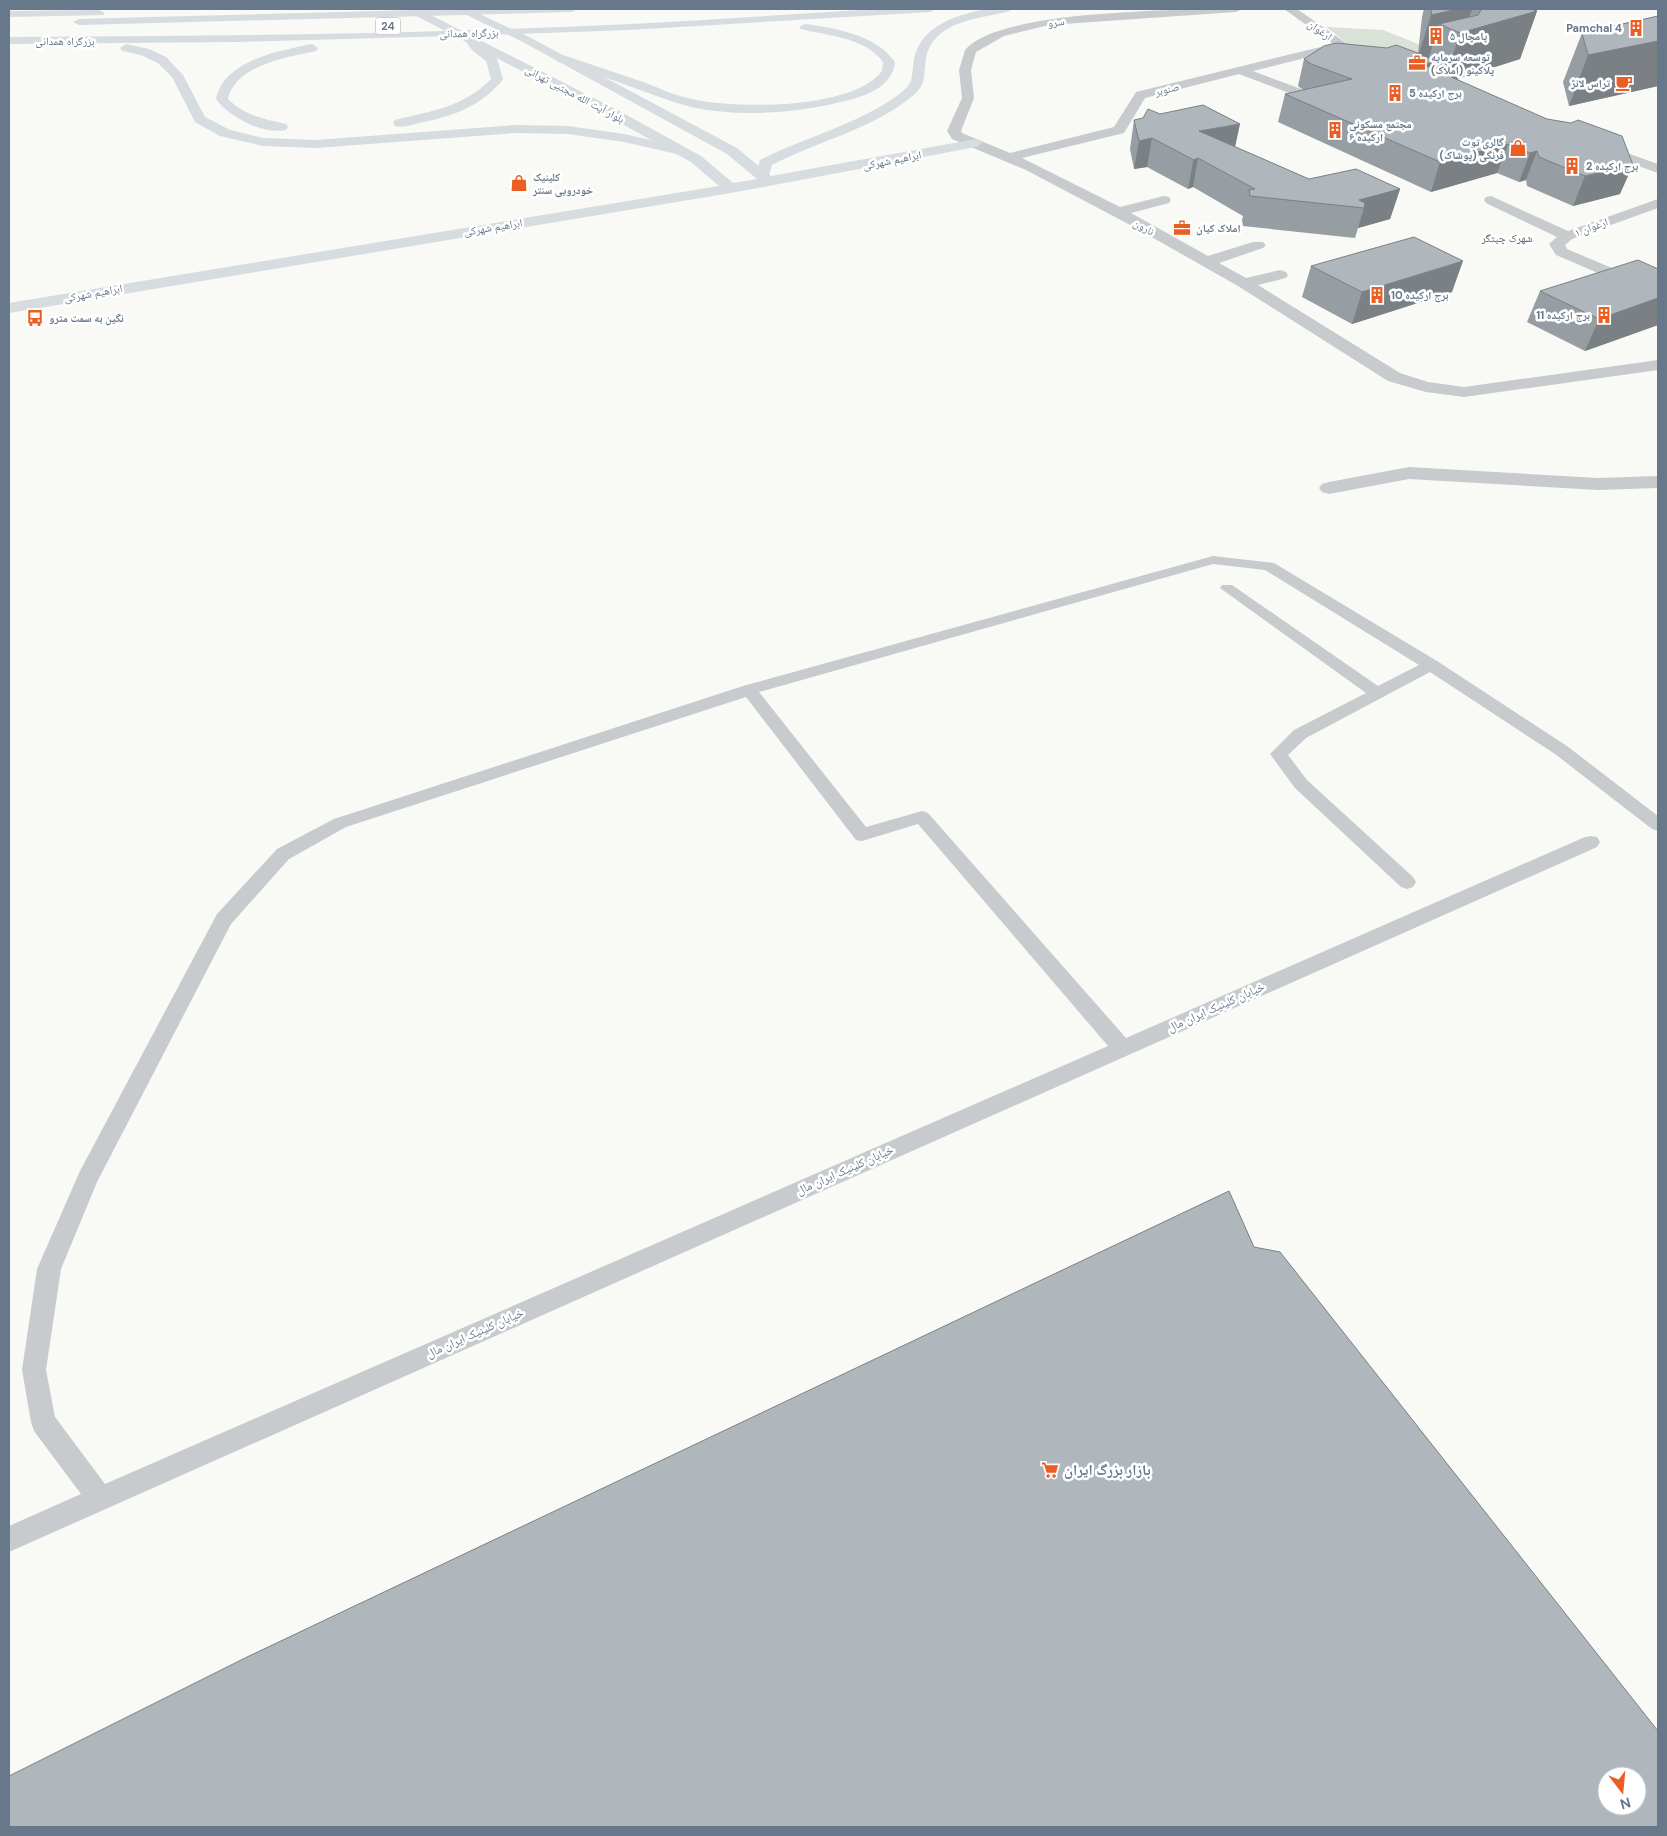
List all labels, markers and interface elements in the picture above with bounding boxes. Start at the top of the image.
street label: سرو [1047,14,1065,30]
street label: ارغوان [1305,17,1335,43]
road number: 24 [376,18,400,34]
building icon: Pamchal 4 [1626,18,1646,38]
place label: Pamchal 4 [1566,21,1622,35]
street label: بزرگراه همدانی [439,25,499,41]
building icon: پامچال ۵ [1426,26,1446,46]
place label: پامچال ۵ [1450,29,1487,44]
street label: بزرگراه همدانی [35,34,95,48]
place label: توسعه سرمایه پلاکینو (املاک) [1431,50,1494,77]
office icon: توسعه سرمایه پلاکینو (املاک) [1407,53,1427,73]
street label: بلوار آیت الله مجتبی تهرانی [523,62,627,126]
cafe icon: تراس لانژ [1614,73,1634,93]
place label: تراس لانژ [1570,76,1610,91]
street label: صنوبر [1153,79,1181,99]
building icon: برج ارکیده 5 [1385,83,1405,103]
place label: برج ارکیده 5 [1409,86,1462,101]
place label: مجتمع مسکونی ارکیده ۶ [1349,117,1412,144]
building icon: مجتمع مسکونی ارکیده ۶ [1325,120,1345,140]
place label: گالری توت فرنگی (پوشاک) [1440,135,1504,163]
shop icon: گالری توت فرنگی (پوشاک) [1508,138,1528,158]
street label: ابراهیم شهرکی [862,148,922,173]
building icon: برج ارکیده 2 [1562,156,1582,176]
place label: برج ارکیده 2 [1586,159,1638,174]
place label: کلینیک خودرویی سنتر [532,170,593,198]
shop icon: کلینیک خودرویی سنتر [509,173,529,193]
street label: ابراهیم شهرکی [463,215,523,240]
street label: ارغوان ۱ [1572,215,1610,239]
street label: نارون [1131,216,1157,238]
office icon: املاک کیان [1172,218,1192,238]
place label: املاک کیان [1196,221,1241,236]
district label: شهرک چیتگر [1480,231,1533,245]
street label: ابراهیم شهرکی [63,281,123,306]
building icon: برج ارکیده 10 [1367,285,1387,305]
place label: برج ارکیده 10 [1391,288,1449,303]
building icon: برج ارکیده 11 [1594,305,1614,325]
bus stop icon: نگین به سمت مترو [25,308,45,328]
place label: برج ارکیده 11 [1536,308,1590,323]
place label: نگین به سمت مترو [49,311,124,326]
street label: خیابان کلینیک ایران مال [1165,978,1267,1036]
street label: خیابان کلینیک ایران مال [794,1141,896,1199]
street label: خیابان کلینیک ایران مال [424,1304,526,1362]
supermarket icon: بازار بزرگ ایران [1040,1460,1060,1480]
place label: بازار بزرگ ایران [1064,1460,1151,1480]
north arrow [1597,1766,1647,1816]
text: N [1618,1793,1633,1814]

